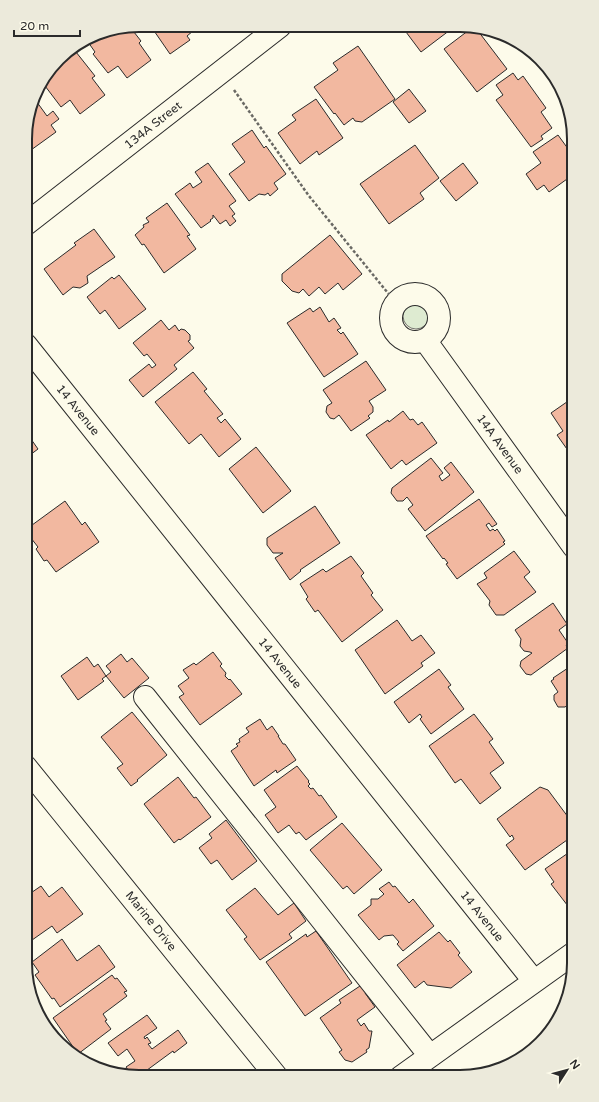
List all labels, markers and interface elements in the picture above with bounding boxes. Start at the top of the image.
scale bar [14,12,80,38]
text: 20 m [20,19,49,33]
street label: 134A Street [122,98,185,152]
street label: 14 Avenue [53,382,103,438]
street label: 14A Avenue [474,412,526,477]
street label: 14 Avenue [255,635,305,691]
street label: Marine Drive [123,888,179,954]
street label: 14 Avenue [457,888,507,944]
north arrow [547,1050,587,1090]
text: N [567,1057,583,1072]

